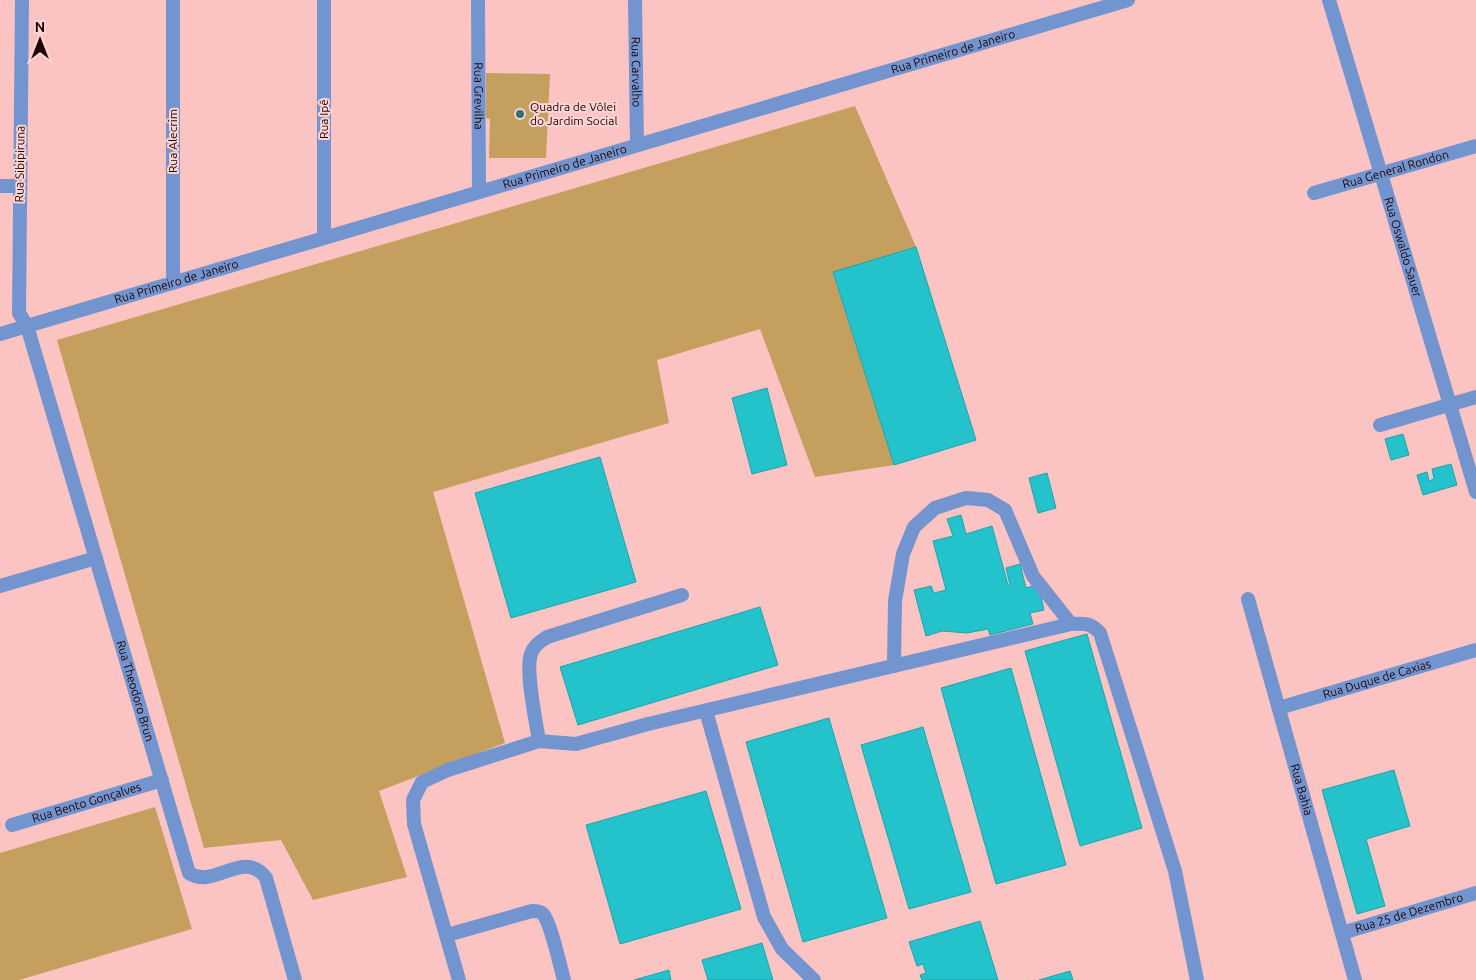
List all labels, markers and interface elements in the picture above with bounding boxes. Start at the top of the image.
north arrow [15,15,65,65]
text: N [35,19,45,35]
street label: Rua Primeiro de Janeiro [889,27,1016,76]
street label: Rua Carvalho [630,37,643,107]
street label: Rua Grevilha [472,62,486,130]
street label: Rua Ipê [317,99,330,139]
place label: Quadra de Vôlei do Jardim Social [530,100,618,127]
marker: Quadra de Vôlei do Jardim Social [514,108,526,120]
street label: Rua Alecrim [166,109,179,173]
street label: Rua Sibipiruna [12,126,27,202]
street label: Rua Primeiro de Janeiro [501,142,628,191]
street label: Rua General Rondon [1341,147,1450,190]
street label: Rua Oswaldo Sauer [1382,195,1425,299]
street label: Rua Primeiro de Janeiro [113,257,240,306]
street label: Rua Theodoro Brun [114,639,157,743]
street label: Rua Duque de Caxias [1321,657,1432,701]
street label: Rua Bahia [1289,762,1315,817]
street label: Rua Bento Gonçalves [30,780,143,825]
street label: Rua 25 de Dezembro [1353,890,1465,935]

